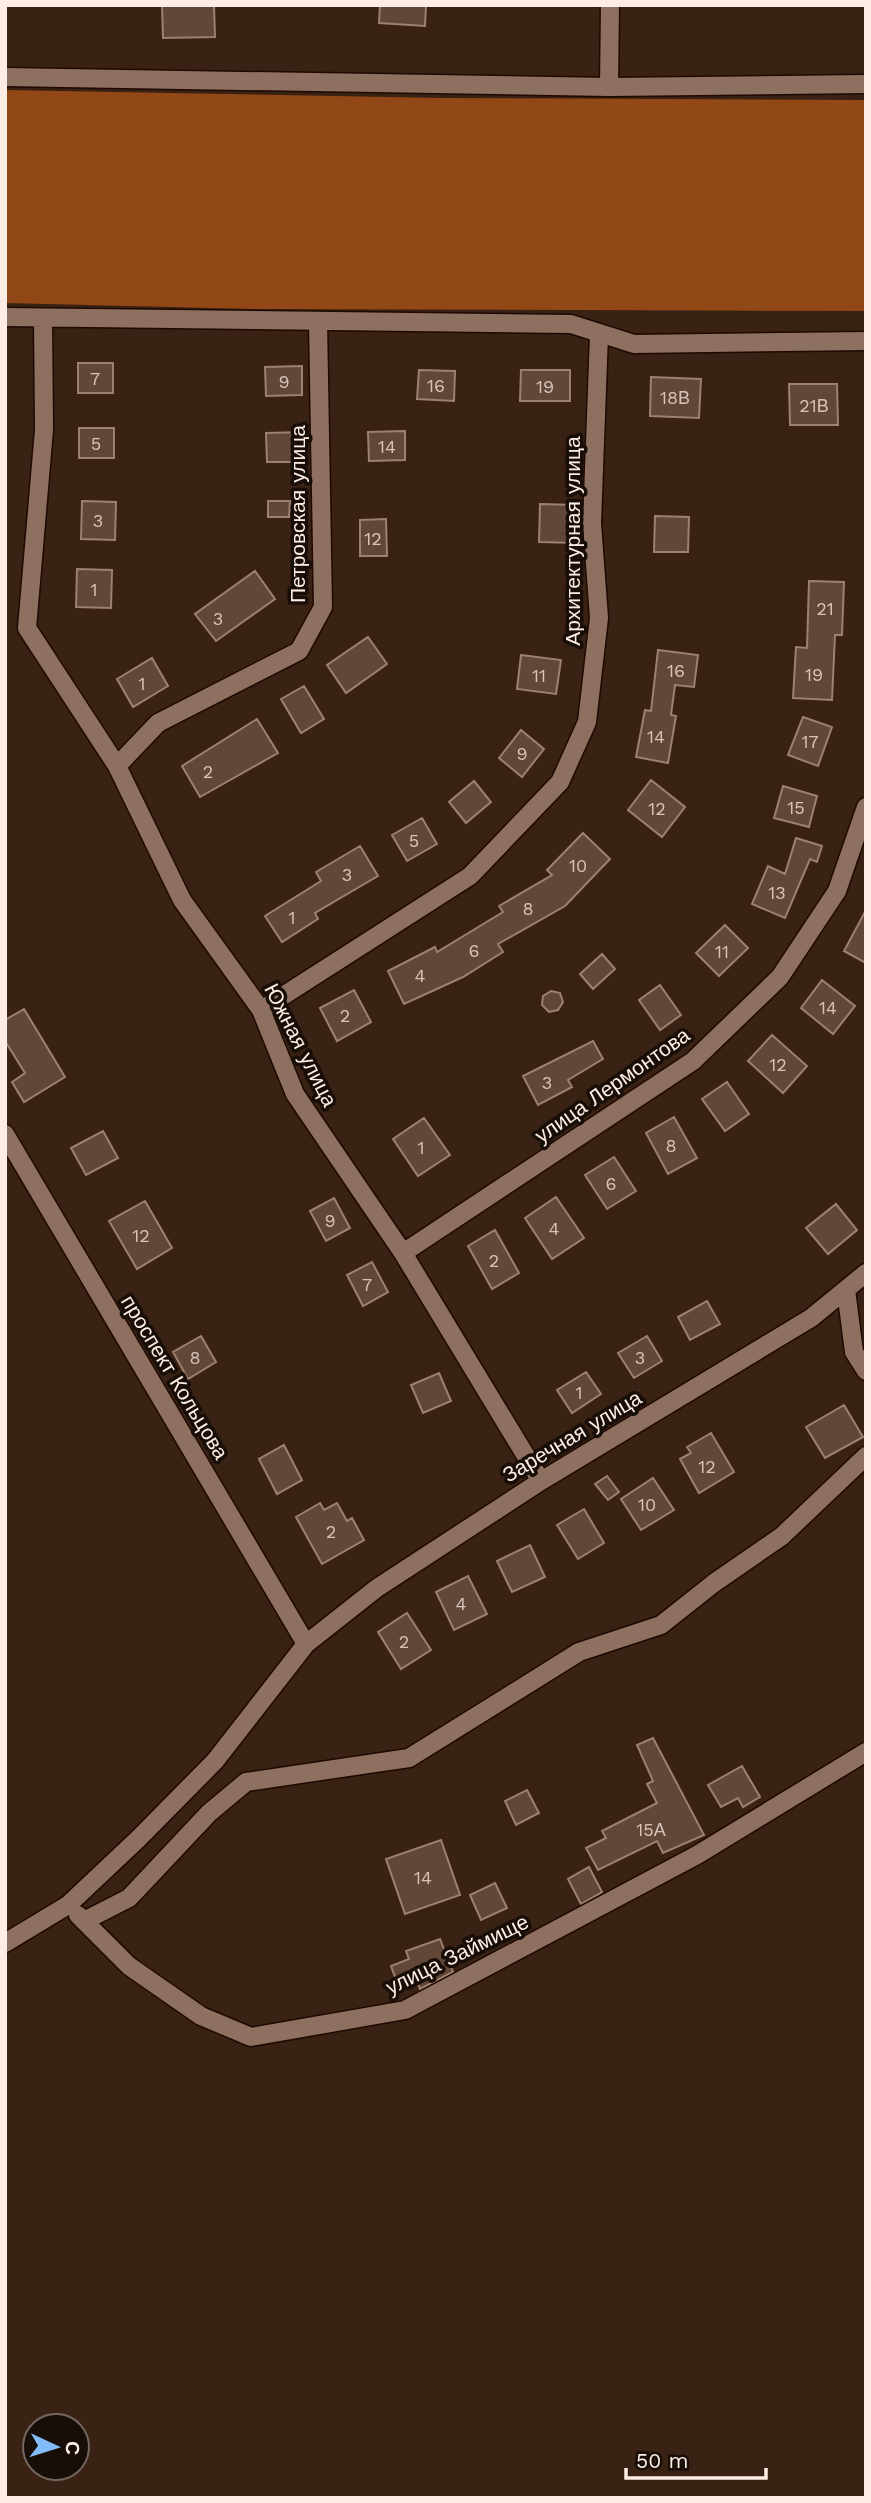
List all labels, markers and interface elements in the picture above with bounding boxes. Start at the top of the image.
house number: 7 [90,368,100,389]
house number: 9 [278,371,290,392]
house number: 16 [427,375,445,396]
house number: 19 [536,376,554,397]
house number: 18В [660,387,690,408]
house number: 21В [799,395,829,416]
street label: Петровская улица [285,425,310,603]
house number: 5 [91,433,101,454]
house number: 14 [378,436,396,457]
street label: Архитектурная улица [560,436,585,646]
house number: 3 [93,510,103,531]
house number: 12 [364,528,382,549]
house number: 1 [90,579,98,600]
house number: 21 [816,598,834,619]
house number: 3 [213,608,223,629]
house number: 16 [667,660,685,681]
house number: 19 [805,664,823,685]
house number: 11 [532,665,546,686]
house number: 1 [138,673,146,694]
house number: 14 [647,726,665,747]
house number: 17 [801,731,819,752]
house number: 9 [516,743,528,764]
house number: 2 [203,761,213,782]
house number: 15 [787,797,805,818]
house number: 12 [648,798,666,819]
house number: 5 [409,830,419,851]
house number: 10 [569,855,587,876]
house number: 3 [342,864,352,885]
house number: 13 [768,882,786,903]
house number: 8 [522,898,534,919]
house number: 1 [288,907,296,928]
house number: 6 [469,940,479,961]
house number: 11 [715,941,729,962]
house number: 4 [415,965,426,986]
street label: Южная улица [259,979,343,1111]
house number: 14 [819,997,837,1018]
house number: 2 [340,1005,350,1026]
street label: улица Лермонтова [530,1022,695,1148]
house number: 12 [769,1054,787,1075]
house number: 3 [542,1072,552,1093]
house number: 8 [665,1135,677,1156]
house number: 1 [417,1137,425,1158]
house number: 6 [606,1173,616,1194]
house number: 9 [324,1210,336,1231]
house number: 4 [549,1218,560,1239]
house number: 12 [132,1225,150,1246]
house number: 2 [489,1250,499,1271]
house number: 7 [362,1274,372,1295]
street label: проспект Кольцова [116,1290,234,1464]
house number: 8 [189,1347,201,1368]
house number: 3 [635,1347,645,1368]
house number: 1 [575,1382,583,1403]
street label: Заречная улица [498,1385,646,1487]
house number: 12 [698,1456,716,1477]
house number: 10 [638,1494,656,1515]
house number: 2 [326,1521,336,1542]
house number: 4 [456,1593,467,1614]
house number: 2 [399,1631,409,1652]
house number: 15А [636,1819,666,1840]
house number: 14 [414,1867,432,1888]
street label: улица Займище [381,1909,533,1999]
north arrow [21,2412,91,2482]
scale bar [626,2436,766,2480]
text: С [60,2440,84,2456]
text: 50 m [636,2448,688,2473]

